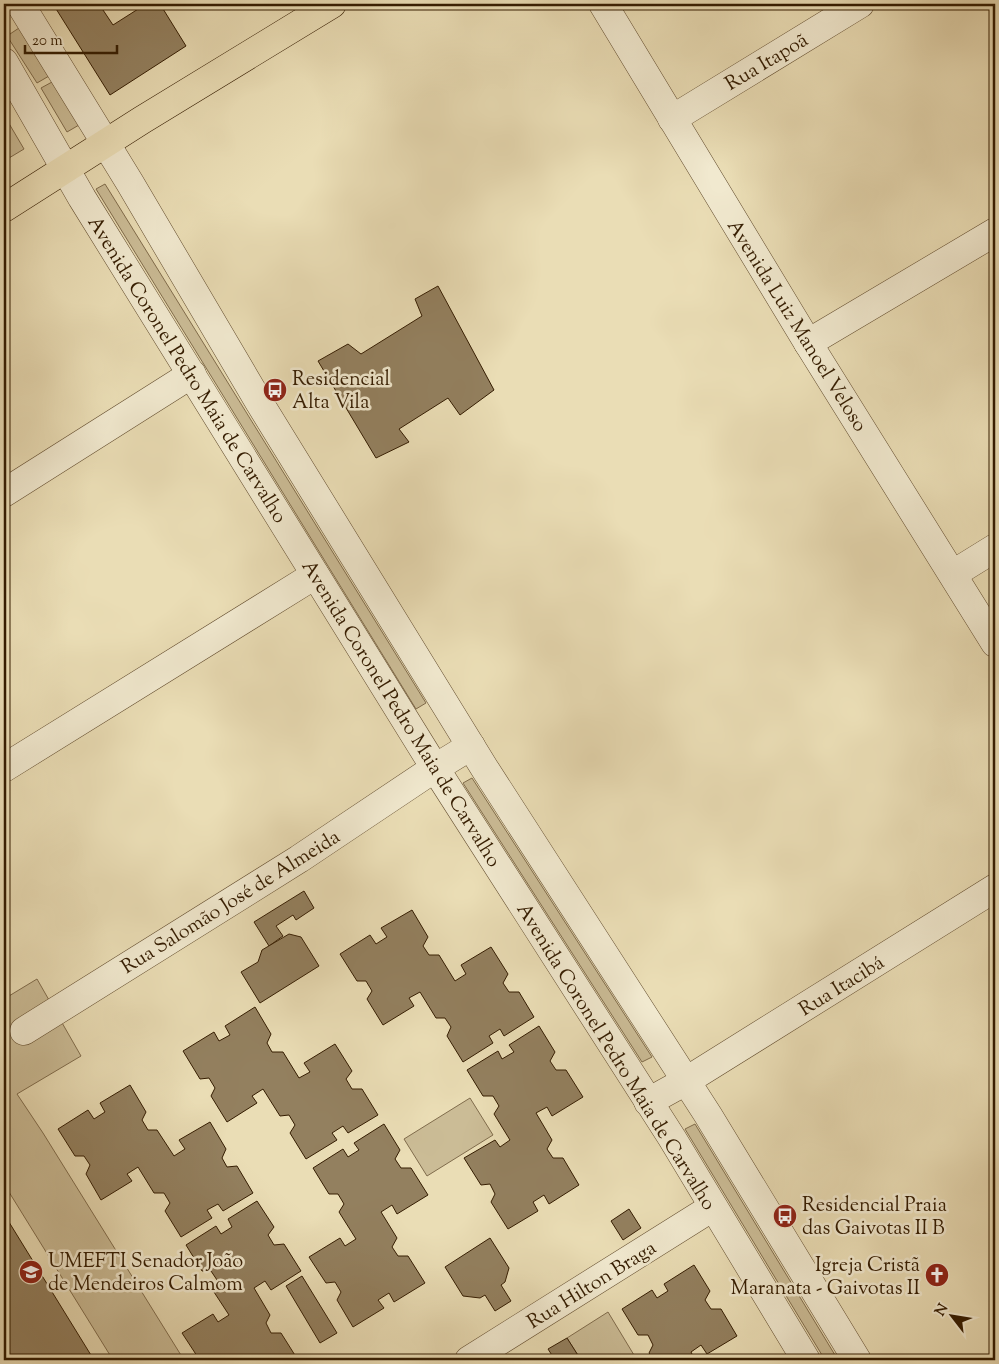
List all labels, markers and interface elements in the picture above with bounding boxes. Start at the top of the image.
scale bar [25,22,118,54]
street label: Rua Itapoã [720,27,814,99]
text: 20 m [32,31,63,52]
street label: Avenida Coronel Pedro Maia de Carvalho [79,211,293,529]
street label: Avenida Luiz Manoel Veloso [719,215,873,438]
place label: Residencial Alta Vila [292,366,391,418]
bus stop icon: Residencial Alta Vila [262,377,288,403]
street label: Avenida Coronel Pedro Maia de Carvalho [293,555,507,873]
street label: Rua Salomão José de Almeida [116,824,346,983]
street label: Avenida Coronel Pedro Maia de Carvalho [508,898,722,1216]
street label: Rua Itacibá [794,949,891,1025]
place label: Residencial Praia das Gaivotas II B [802,1192,947,1244]
bus stop icon: Residencial Praia das Gaivotas II B [772,1203,798,1229]
street label: Rua Hilton Braga [522,1235,663,1338]
place label: UMEFTI Senador João de Mendeiros Calmom [48,1248,243,1300]
place label: Igreja Cristã Maranata - Gaivotas II [731,1252,920,1304]
school or university icon: UMEFTI Senador João de Mendeiros Calmom [18,1259,44,1285]
church icon: Igreja Cristã Maranata - Gaivotas II [924,1262,950,1288]
north arrow [926,1292,976,1342]
text: N [931,1300,954,1320]

